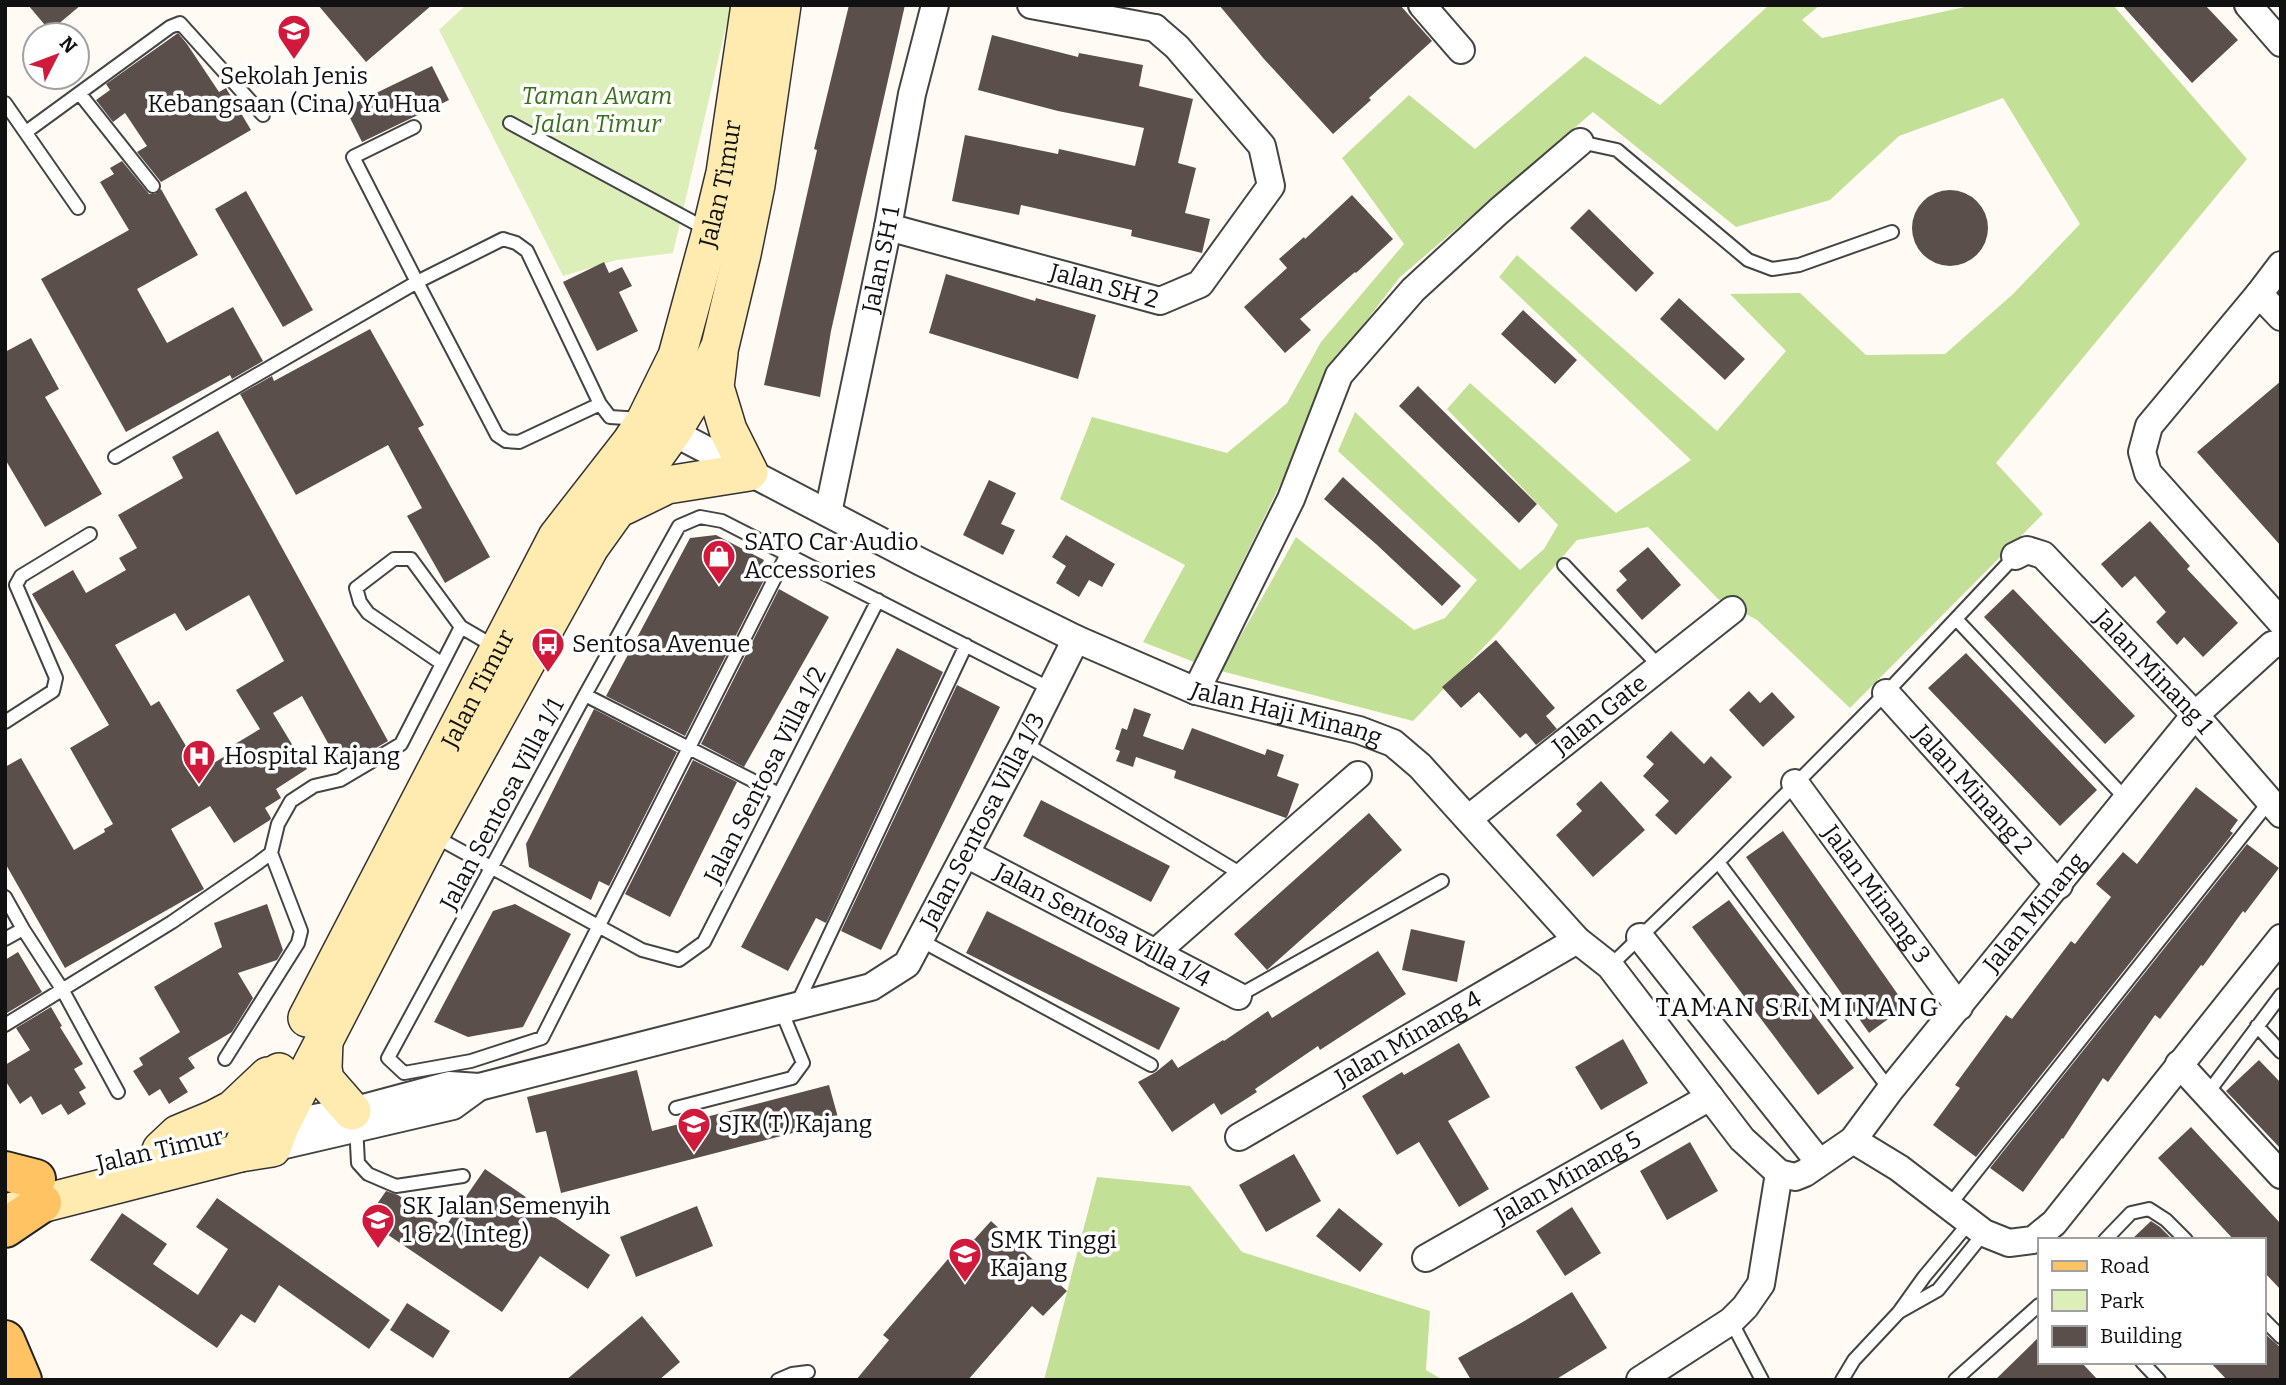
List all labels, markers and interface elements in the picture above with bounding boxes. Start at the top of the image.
school or university icon: Sekolah Jenis Kebangsaan (Cina) Yu Hua [275,12,313,61]
north arrow [21,21,91,91]
text: N [55,32,82,58]
place label: Sekolah Jenis Kebangsaan (Cina) Yu Hua [147,62,441,118]
park label: Taman Awam Jalan Timur [522,82,672,138]
street label: Jalan Timur [693,118,747,251]
street label: Jalan SH 1 [856,204,906,316]
street label: Jalan SH 2 [1046,257,1162,314]
place label: SATO Car Audio Accessories [744,528,919,584]
shop icon: SATO Car Audio Accessories [700,537,738,586]
street label: Jalan Minang 1 [2088,603,2219,740]
street label: Jalan Timur [435,625,521,754]
bus stop icon: Sentosa Avenue [529,625,567,674]
place label: Sentosa Avenue [572,630,750,658]
street label: Jalan Sentosa Villa 1/2 [698,662,832,889]
street label: Jalan Gate [1546,669,1652,761]
street label: Jalan Haji Minang [1185,676,1386,752]
street label: Jalan Sentosa Villa 1/1 [434,693,570,915]
street label: Jalan Sentosa Villa 1/3 [914,708,1051,934]
street label: Jalan Minang 2 [1907,719,2038,860]
hospital icon: Hospital Kajang [180,737,218,786]
place label: Hospital Kajang [224,742,400,770]
street label: Jalan Minang 3 [1816,819,1936,969]
street label: Jalan Minang [1977,847,2091,979]
street label: Jalan Sentosa Villa 1/4 [989,857,1215,993]
street label: Jalan Minang 4 [1329,985,1487,1092]
district label: TAMAN SRI MINANG [1656,992,1940,1023]
school or university icon: SJK (T) Kajang [675,1105,713,1154]
place label: SJK (T) Kajang [718,1110,872,1138]
street label: Jalan Timur [93,1122,227,1178]
street label: Jalan Minang 5 [1489,1125,1646,1231]
place label: SK Jalan Semenyih 1 & 2 (Integ) [402,1192,611,1248]
school or university icon: SK Jalan Semenyih 1 & 2 (Integ) [359,1201,397,1250]
place label: SMK Tinggi Kajang [990,1226,1117,1282]
school or university icon: SMK Tinggi Kajang [946,1235,984,1284]
legend [2038,1238,2265,1364]
text: Road [2100,1253,2149,1279]
text: Park [2100,1288,2144,1314]
text: Building [2100,1323,2183,1349]

